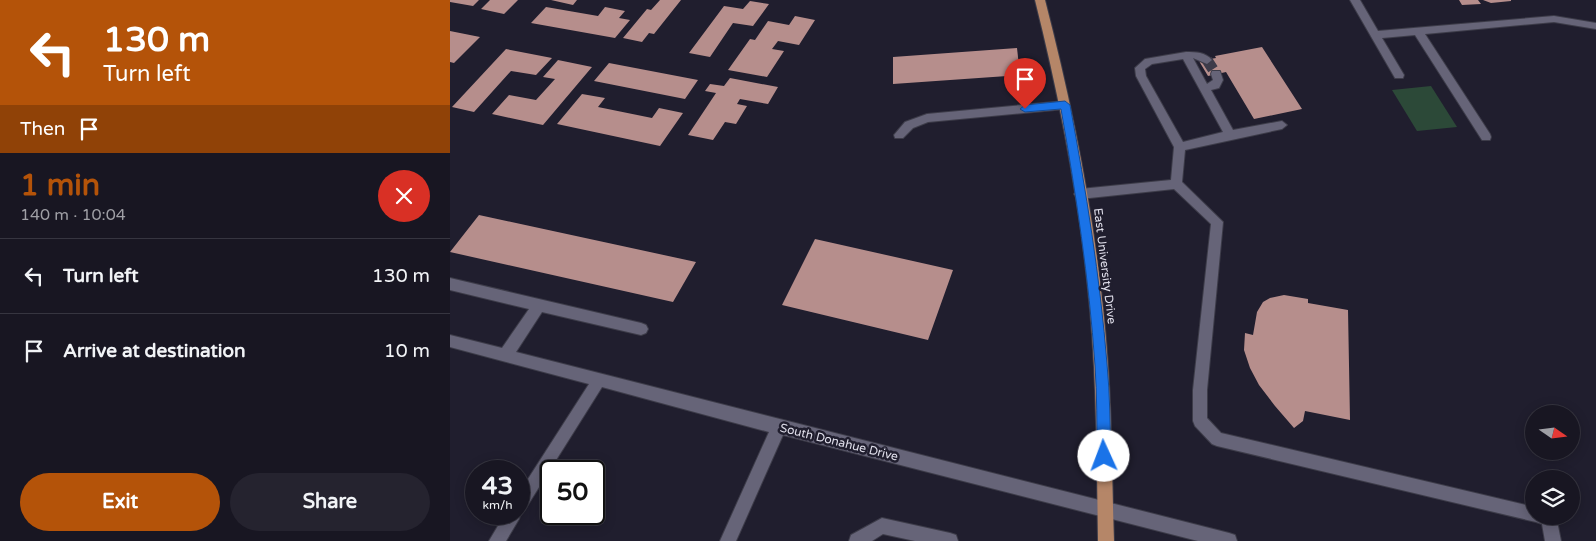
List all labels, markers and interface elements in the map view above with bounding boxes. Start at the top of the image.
text: 130 m [103,19,210,61]
icon: left [20,20,85,85]
pin [1004,58,1046,109]
text: Turn left [103,61,191,87]
icon: arrive [1011,65,1039,93]
icon: arrive [75,115,103,143]
text: Then [20,118,65,140]
text: 1 min [20,167,100,204]
button: close [378,170,430,222]
text: 140 m · 10:04 [20,205,126,225]
street label: East University Drive [1091,207,1119,325]
icon: left [20,262,48,290]
text: Turn left [63,265,139,287]
text: 130 m [372,265,430,287]
icon: arrive [20,337,48,365]
text: Arrive at destination [63,340,246,362]
text: 10 m [384,340,430,362]
north arrow [1525,405,1580,460]
map controls [1525,405,1580,525]
street label: South Donahue Drive [779,421,900,463]
position arrow [1077,429,1129,481]
speed limit sign: 50 [540,460,605,525]
button: layers [1525,470,1580,525]
text: 43 [482,471,513,501]
button: Exit [20,473,220,531]
button: Share [230,473,430,531]
text: km/h [482,498,513,512]

